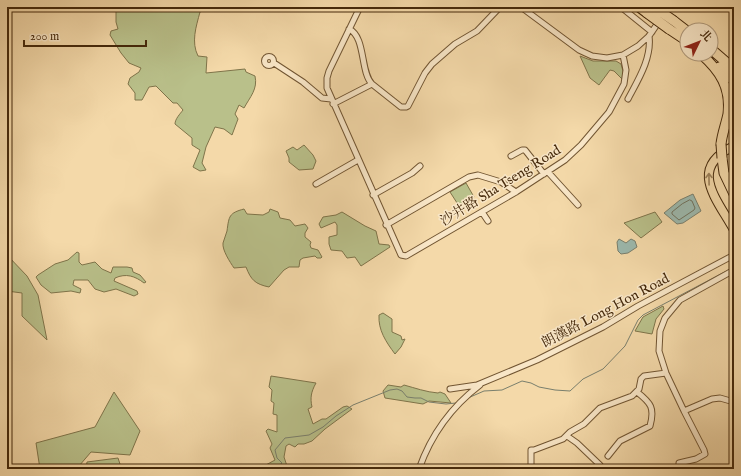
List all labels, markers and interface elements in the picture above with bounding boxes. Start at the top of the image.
scale bar [24,22,146,48]
north arrow [679,22,719,62]
text: 北 [697,27,714,45]
text: 200 m [30,29,59,44]
street label: 沙井路 Sha Tseng Road [437,141,565,230]
one-way arrow [705,173,713,186]
street label: 朗漢路 Long Hon Road [538,269,673,352]

